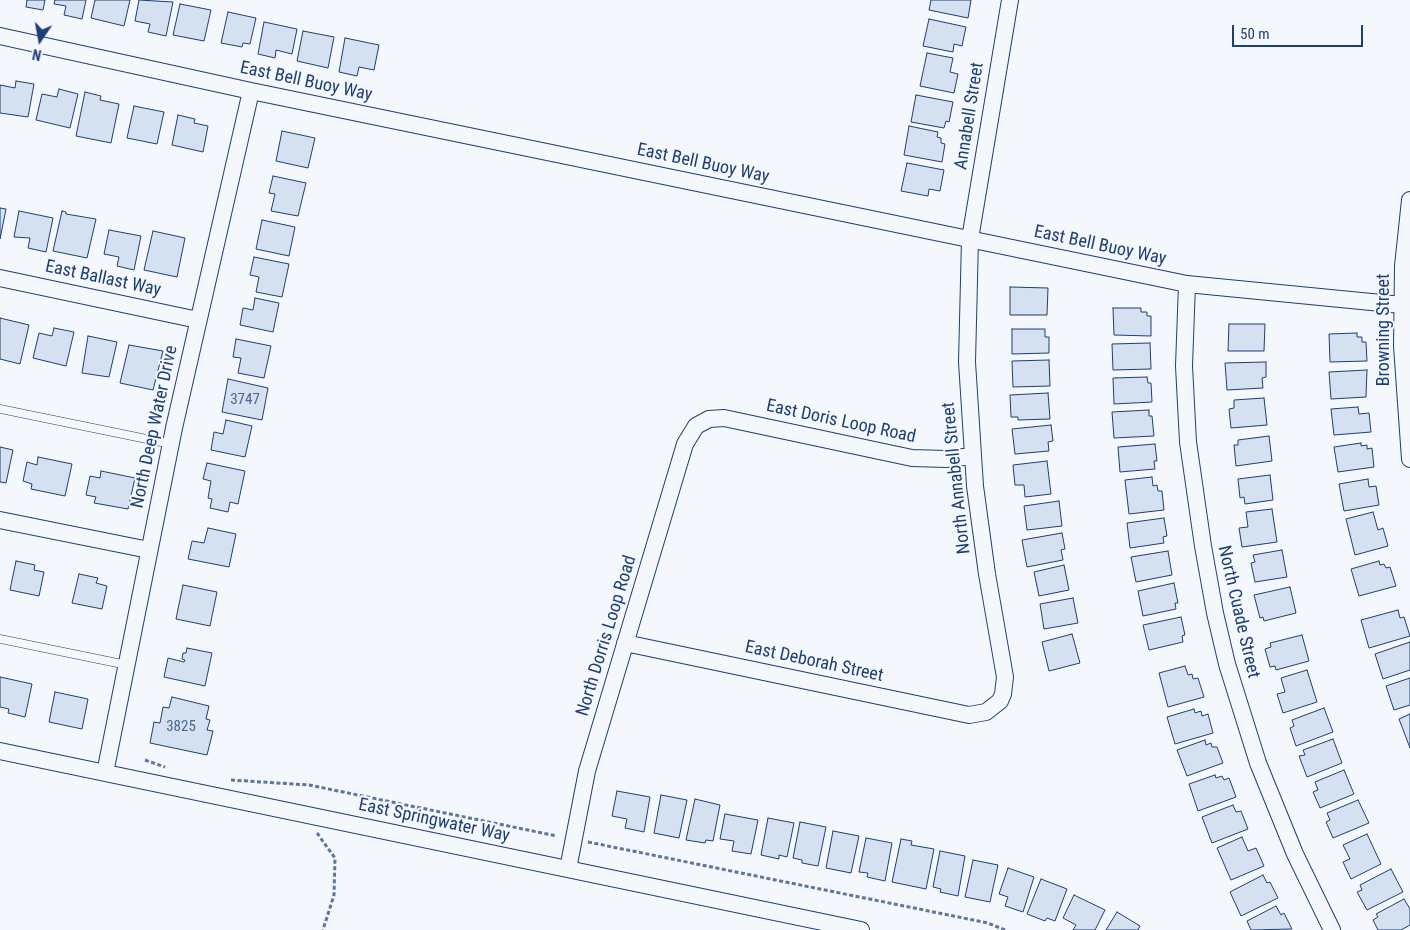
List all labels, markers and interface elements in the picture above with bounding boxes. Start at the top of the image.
north arrow [15,15,65,65]
scale bar [1235,15,1366,47]
text: 50 m [1240,25,1270,43]
text: N [31,46,43,63]
street label: East Bell Buoy Way [238,57,374,107]
street label: Annabell Street [951,61,989,171]
street label: East Bell Buoy Way [635,139,771,189]
street label: East Bell Buoy Way [1032,221,1168,271]
street label: East Ballast Way [43,256,163,302]
street label: Browning Street [1373,274,1395,386]
street label: North Deep Water Drive [127,344,183,510]
house number: 3747 [230,391,260,409]
street label: East Doris Loop Road [764,396,918,448]
street label: North Annabell Street [938,401,976,555]
street label: North Cuade Street [1212,544,1264,680]
street label: North Dorris Loop Road [572,553,642,719]
street label: East Deborah Street [743,637,885,687]
house number: 3825 [166,718,196,736]
street label: East Springwater Way [357,794,511,848]

